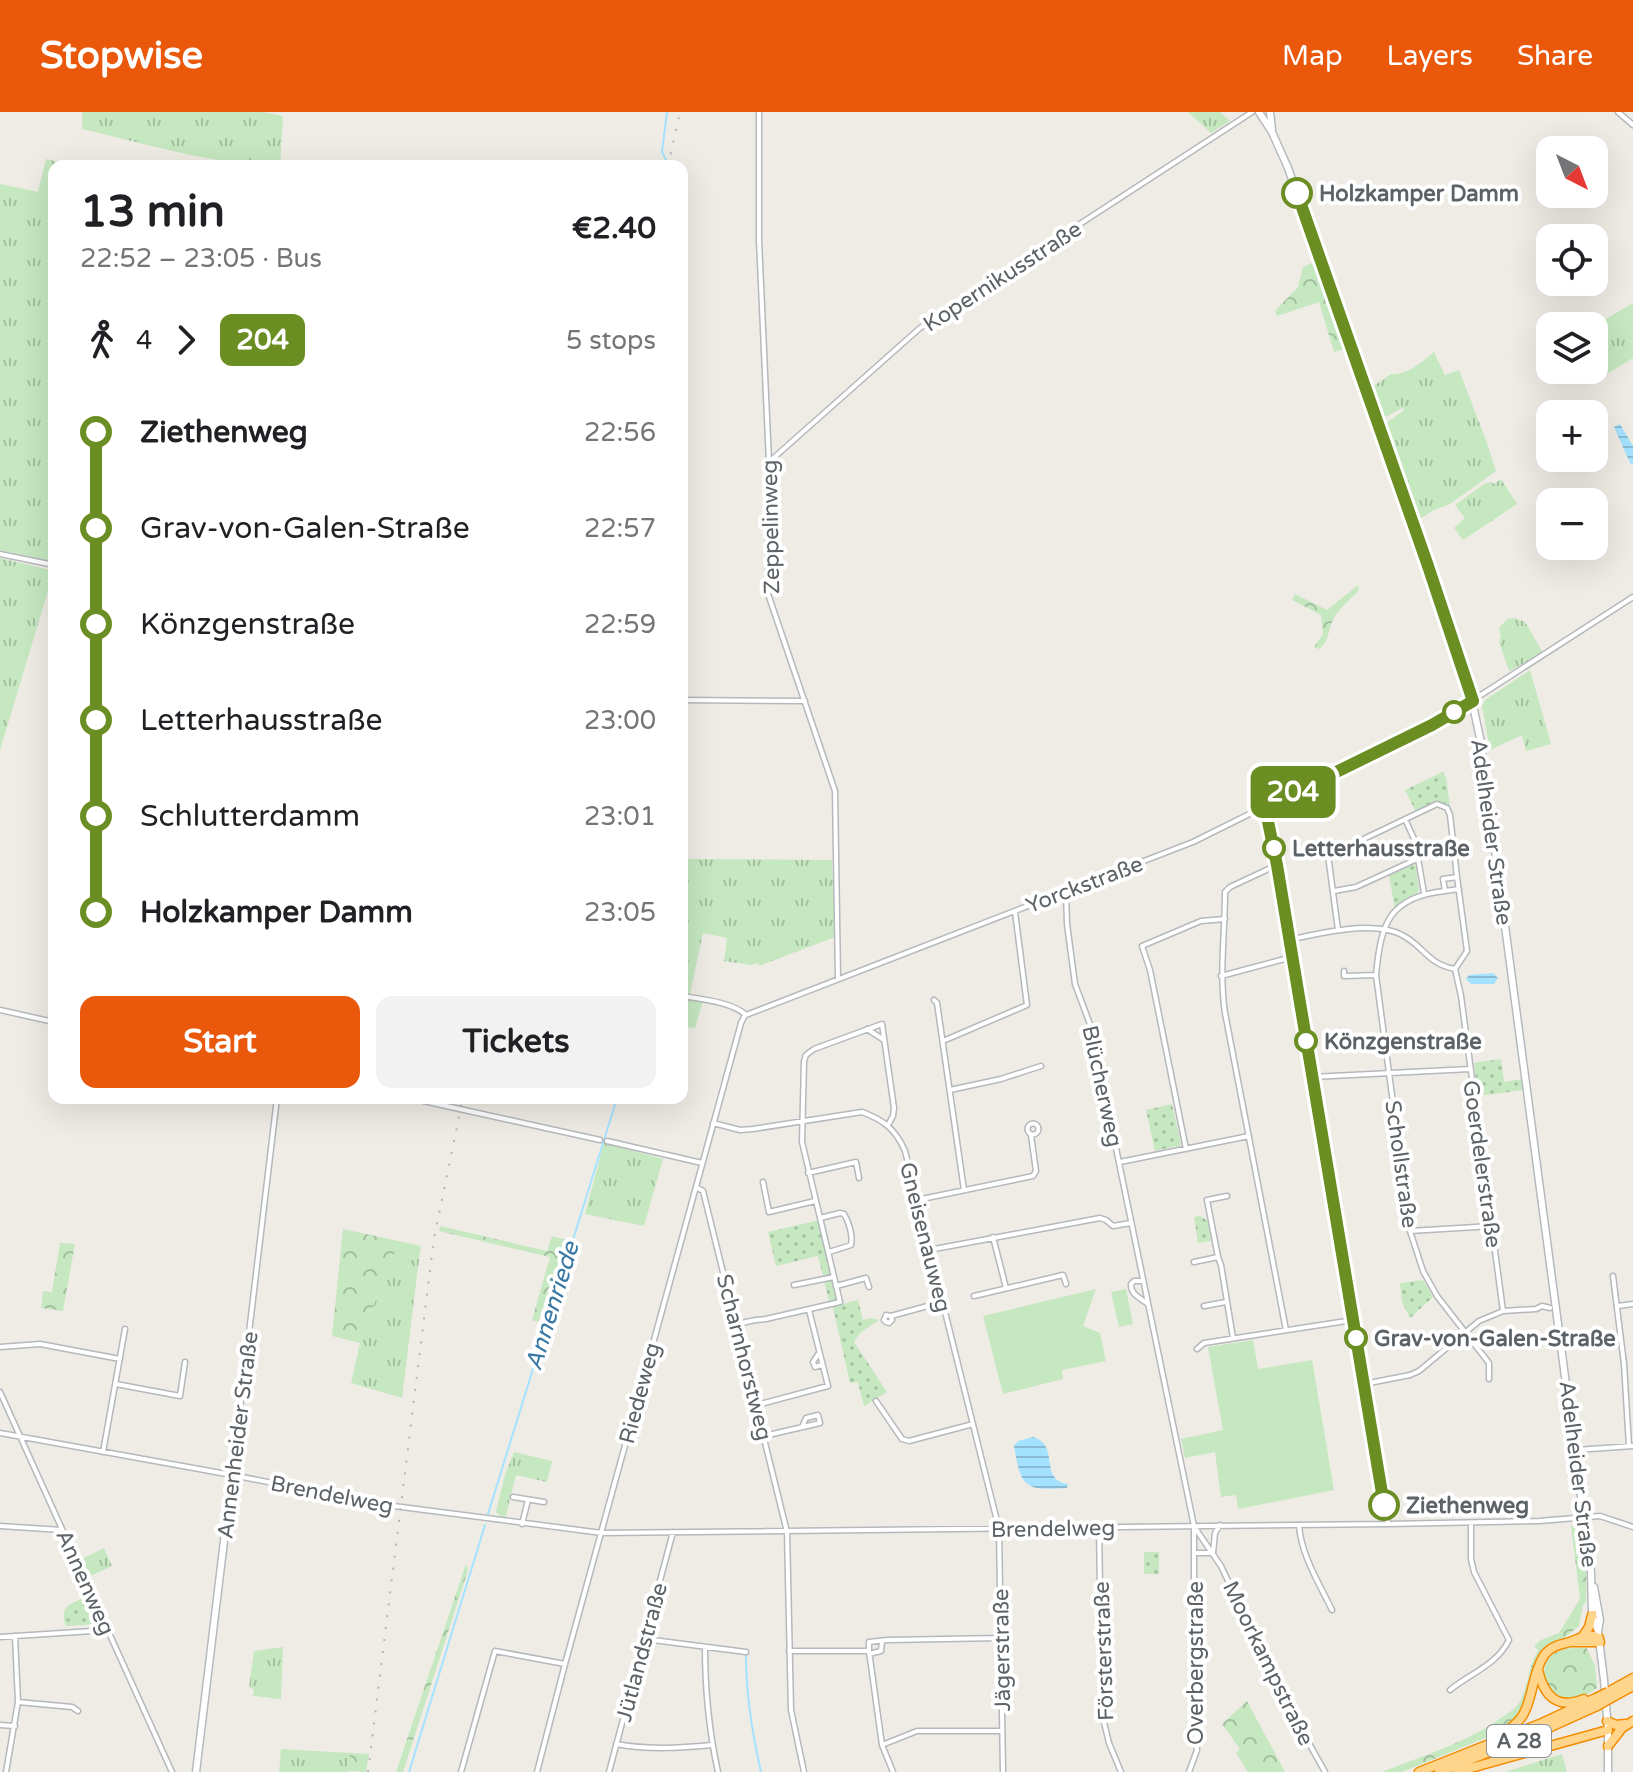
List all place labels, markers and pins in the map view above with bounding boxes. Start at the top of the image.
marker: Holzkamper Damm [1282,178,1312,208]
place label: Holzkamper Damm [1319,181,1519,207]
unlabelled marker [1443,701,1465,723]
place label: Letterhausstraße [1292,836,1470,862]
marker: Letterhausstraße [1263,837,1285,859]
place label: Könzgenstraße [1324,1029,1482,1055]
marker: Könzgenstraße [1295,1030,1317,1052]
place label: Grav-von-Galen-Straße [1374,1326,1616,1352]
marker: Grav-von-Galen-Straße [1345,1327,1367,1349]
marker: Ziethenweg [1369,1490,1399,1520]
place label: Ziethenweg [1406,1493,1529,1519]

